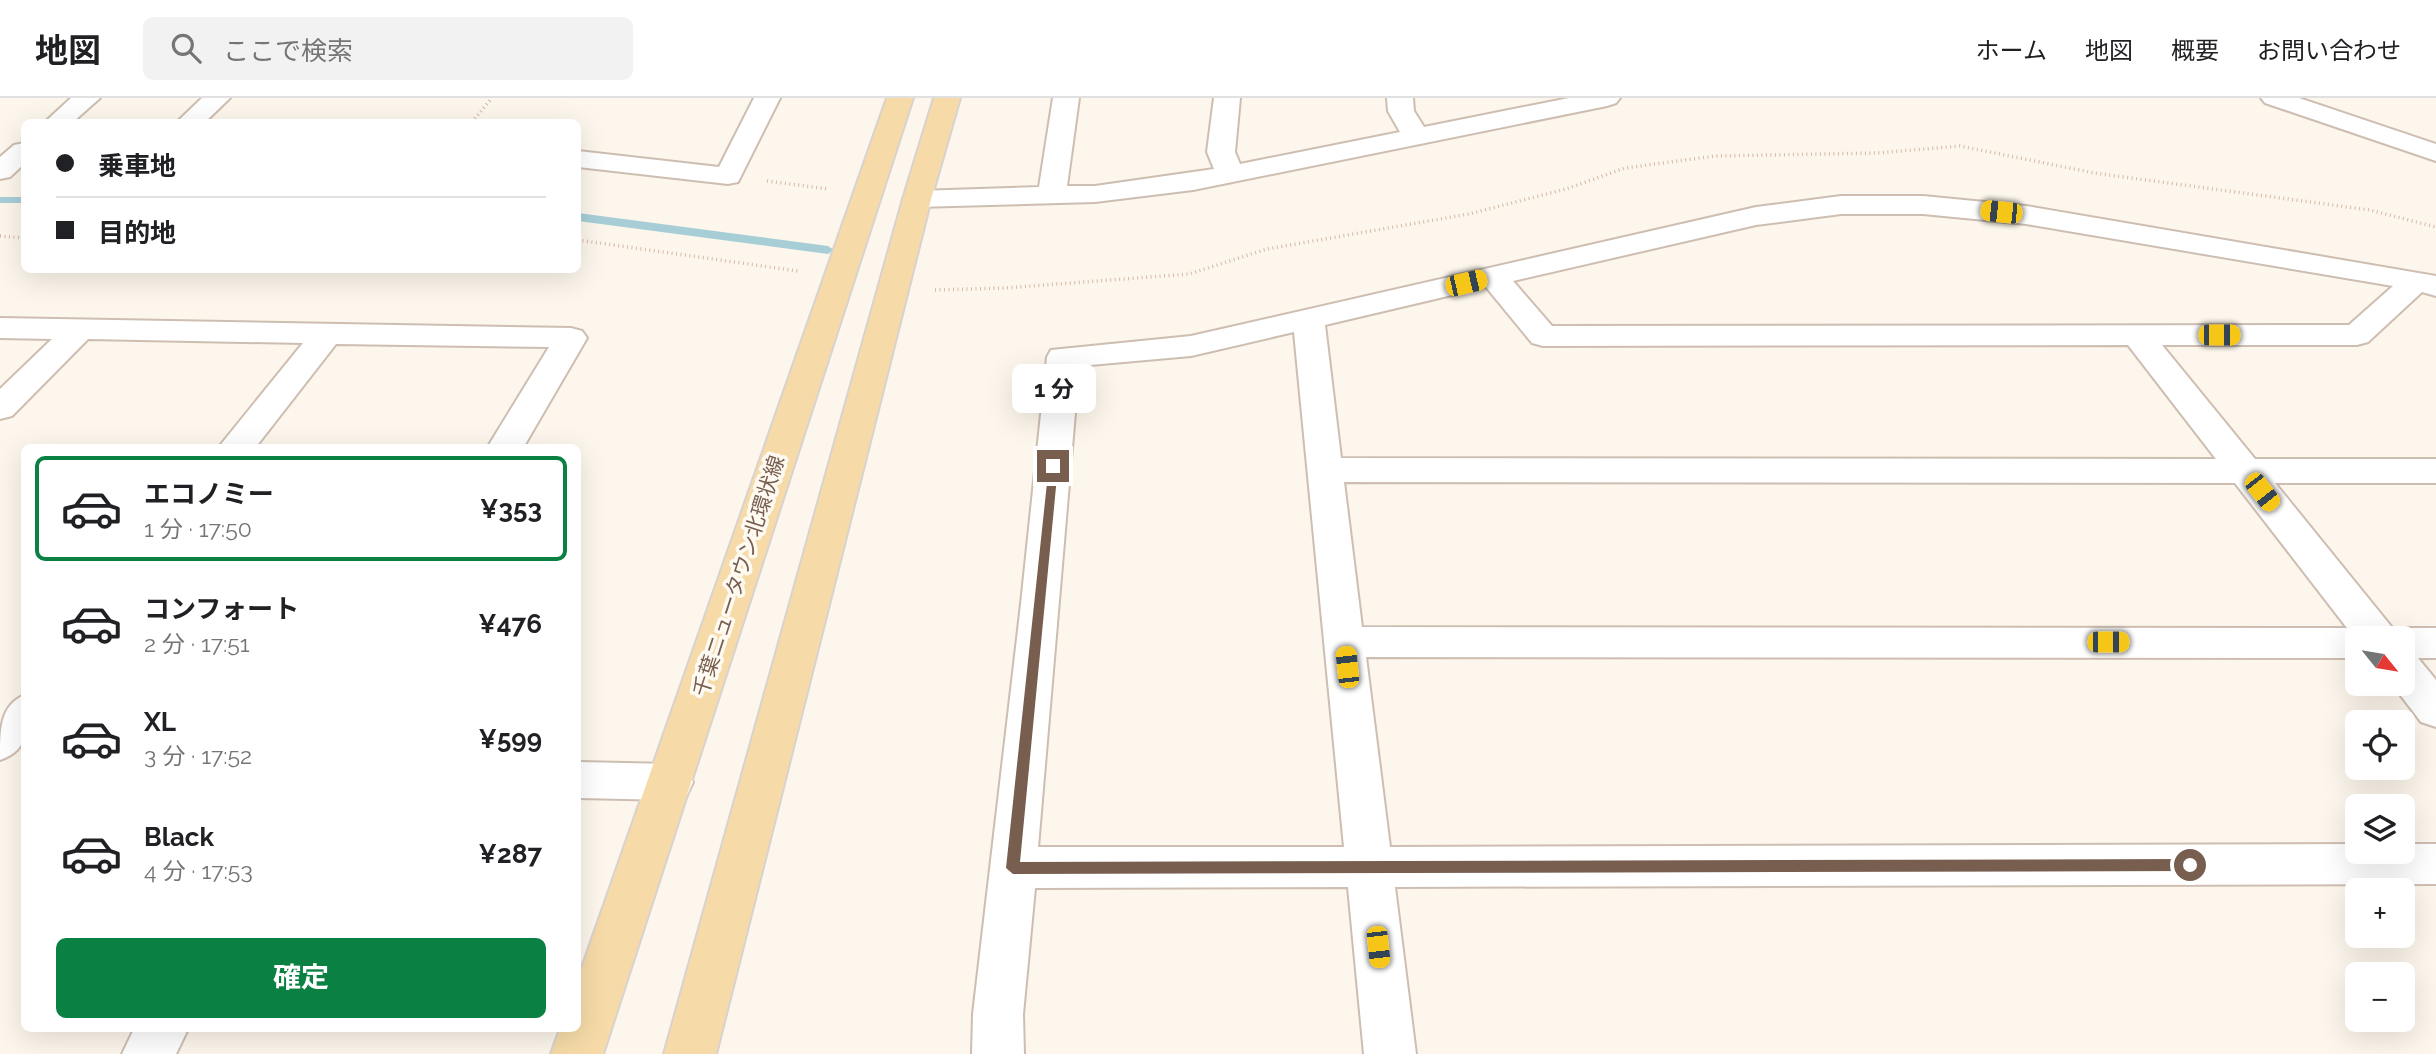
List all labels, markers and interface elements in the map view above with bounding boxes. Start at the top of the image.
search box [143,17,633,80]
icon: search [167,29,205,67]
text: 地図 [35,31,101,70]
text: ここで検索 [223,36,353,66]
text: ホーム [1976,36,2047,65]
text: 地図 [2085,36,2133,65]
text: 概要 [2171,36,2219,65]
text: お問い合わせ [2257,36,2401,65]
text: 乗車地 [98,151,176,181]
car [1980,199,2023,225]
text: 目的地 [98,218,176,248]
car [1444,268,1489,298]
car [2199,325,2241,346]
callout: 1 分 [1011,364,1095,414]
text: 1 分 [1034,375,1074,402]
route end [1037,450,1069,482]
street label: 千葉ニュータウン北環状線 [688,452,789,700]
car [2241,469,2284,515]
icon: car [60,477,123,540]
text: エコノミー [144,479,274,509]
text: ¥353 [480,494,542,524]
text: 1 分 · 17:50 [144,515,252,542]
icon: car [60,592,123,655]
text: コンフォート [144,594,299,624]
text: ¥476 [478,609,542,639]
north arrow [2345,626,2415,696]
map controls [2345,626,2415,1032]
text: 2 分 · 17:51 [144,630,250,657]
car [2088,632,2130,653]
car [1335,645,1360,689]
icon: car [60,707,123,770]
text: XL [144,707,176,737]
button: locate [2345,710,2415,780]
text: ¥599 [478,724,542,754]
text: 3 分 · 17:52 [144,742,252,769]
button: layers [2345,794,2415,864]
icon: car [60,822,123,885]
text: Black [144,822,214,852]
text: ¥287 [479,839,542,869]
route start [2174,849,2206,881]
text: 4 分 · 17:53 [144,857,253,884]
button: + [2345,878,2415,948]
car [1366,925,1391,969]
button: 確定 [56,938,546,1018]
button: − [2345,962,2415,1032]

